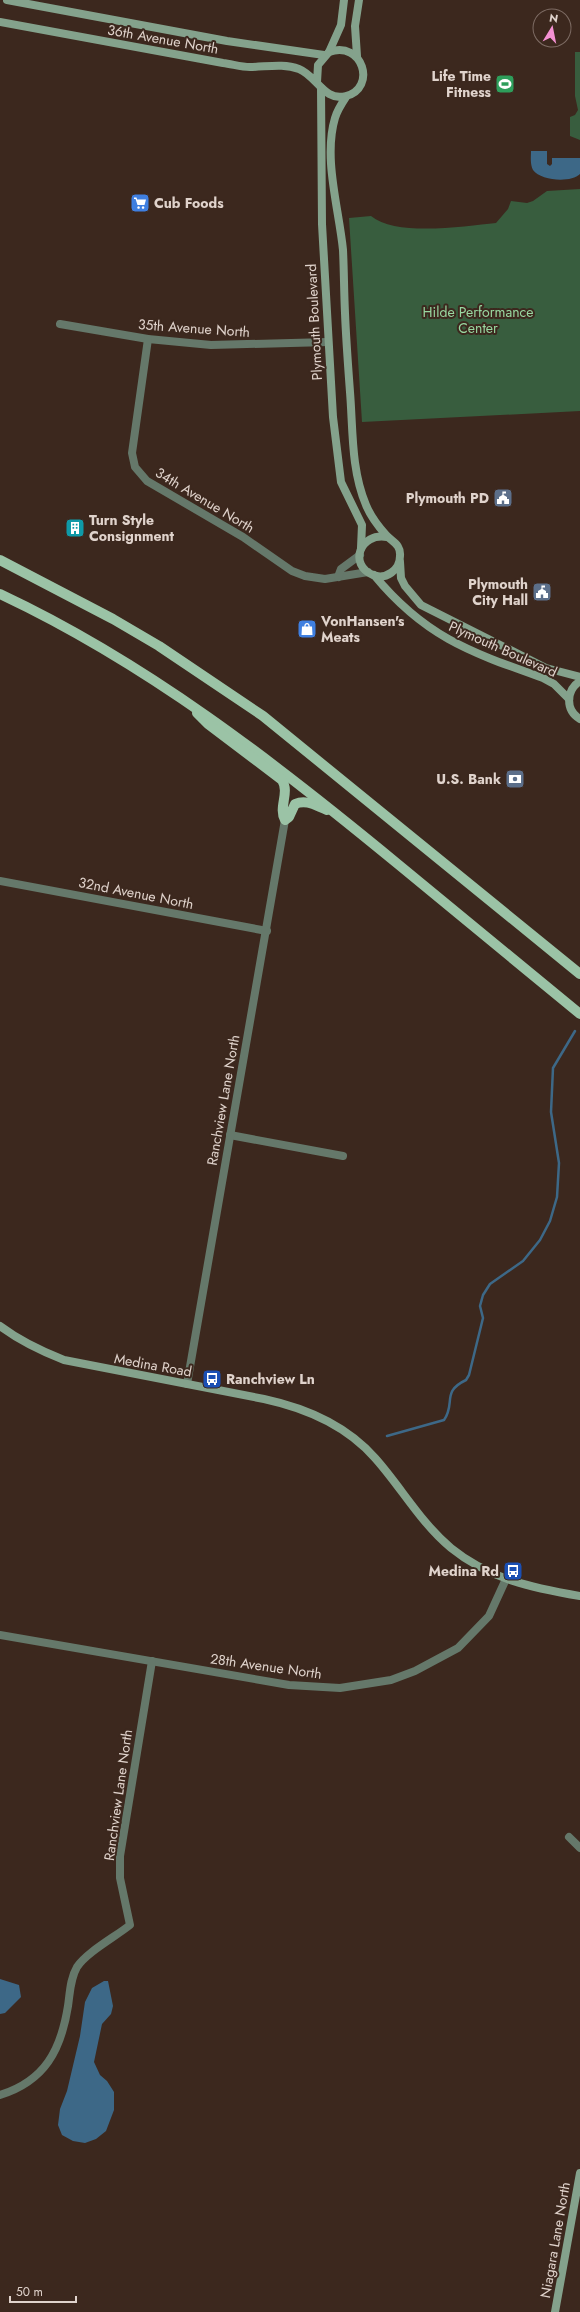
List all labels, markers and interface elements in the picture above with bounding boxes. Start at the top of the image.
north arrow [532,8,572,48]
text: N [548,10,559,27]
street label: 36th Avenue North [106,19,220,59]
place label: Life Time Fitness [431,66,492,102]
sports icon: Life Time Fitness [494,73,516,95]
supermarket icon: Cub Foods [129,192,151,214]
place label: Cub Foods [154,193,224,213]
street label: Plymouth Boulevard [301,263,327,381]
park label: Hilde Performance Center [423,302,533,338]
street label: 35th Avenue North [137,314,251,342]
street label: 34th Avenue North [152,462,258,538]
public building icon: Plymouth PD [492,487,514,509]
place label: Plymouth PD [406,488,489,508]
place label: Turn Style Consignment [89,510,175,546]
building icon: Turn Style Consignment [64,517,86,539]
place label: Plymouth City Hall [468,574,528,610]
public building icon: Plymouth City Hall [531,581,553,603]
place label: VonHansen's Meats [320,611,405,647]
street label: Plymouth Boulevard [446,616,560,682]
shop icon: VonHansen's Meats [296,618,318,640]
bank icon: U.S. Bank [504,768,526,790]
place label: U.S. Bank [436,769,501,789]
street label: 32nd Avenue North [77,872,195,914]
street label: Ranchview Lane North [202,1033,244,1167]
street label: Medina Road [113,1348,193,1382]
bus stop icon: Ranchview Ln [201,1368,223,1390]
place label: Ranchview Ln [226,1369,315,1389]
bus stop icon: Medina Rd [502,1560,524,1582]
place label: Medina Rd [429,1561,499,1581]
street label: 28th Avenue North [209,1648,323,1684]
street label: Ranchview Lane North [99,1728,137,1862]
street label: Niagara Lane North [535,2180,575,2300]
scale bar [10,2278,76,2304]
text: 50 m [16,2283,43,2301]

